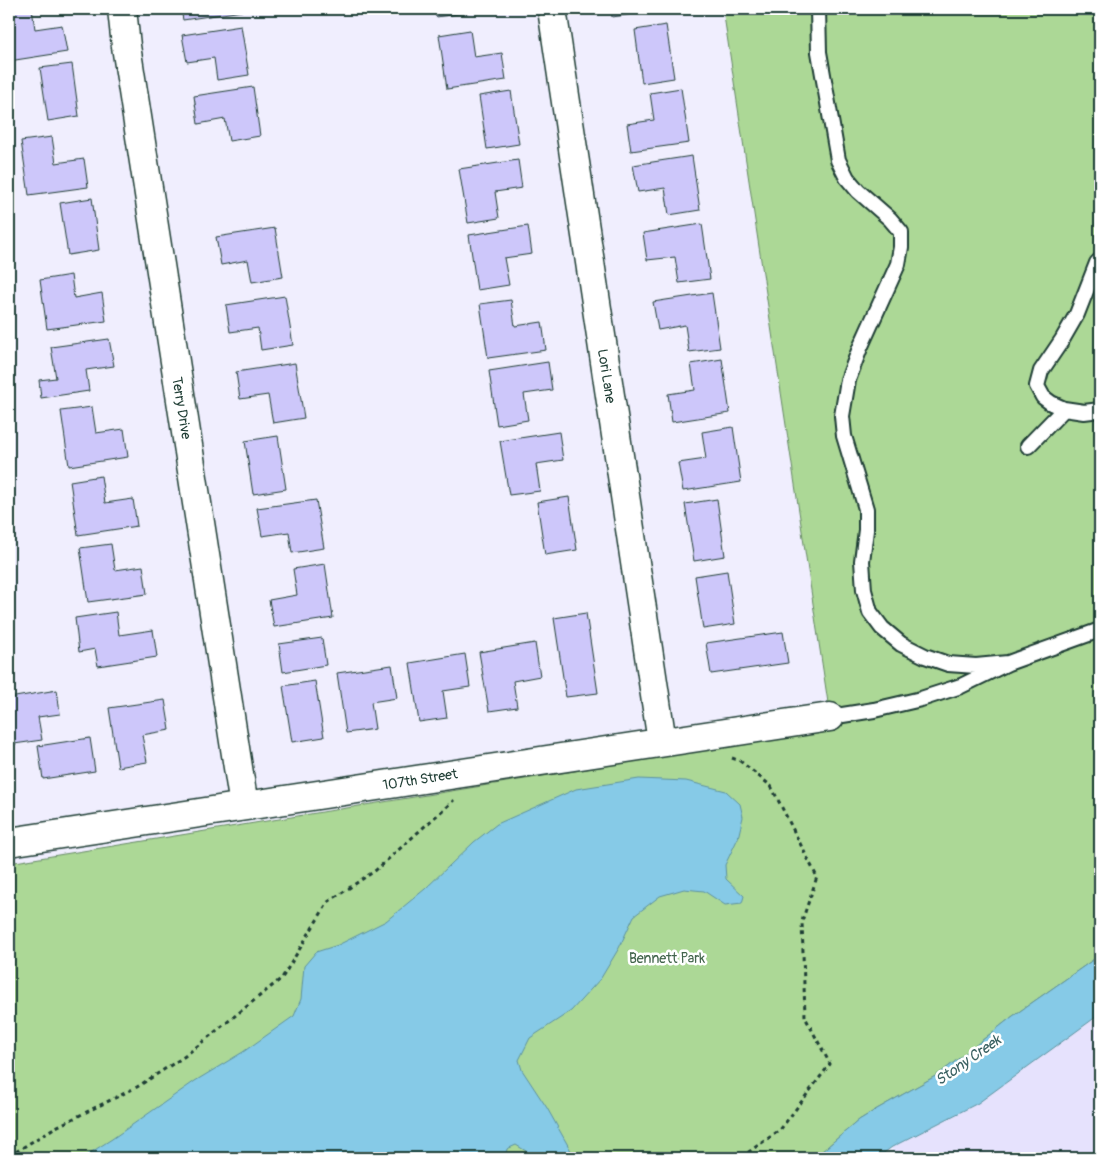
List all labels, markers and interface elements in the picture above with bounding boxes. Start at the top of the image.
street label: Lori Lane [594,348,619,405]
street label: Terry Drive [168,376,195,440]
street label: 107th Street [381,765,459,794]
park label: Bennett Park [629,950,705,967]
water label: Stony Creek [932,1030,1006,1090]

